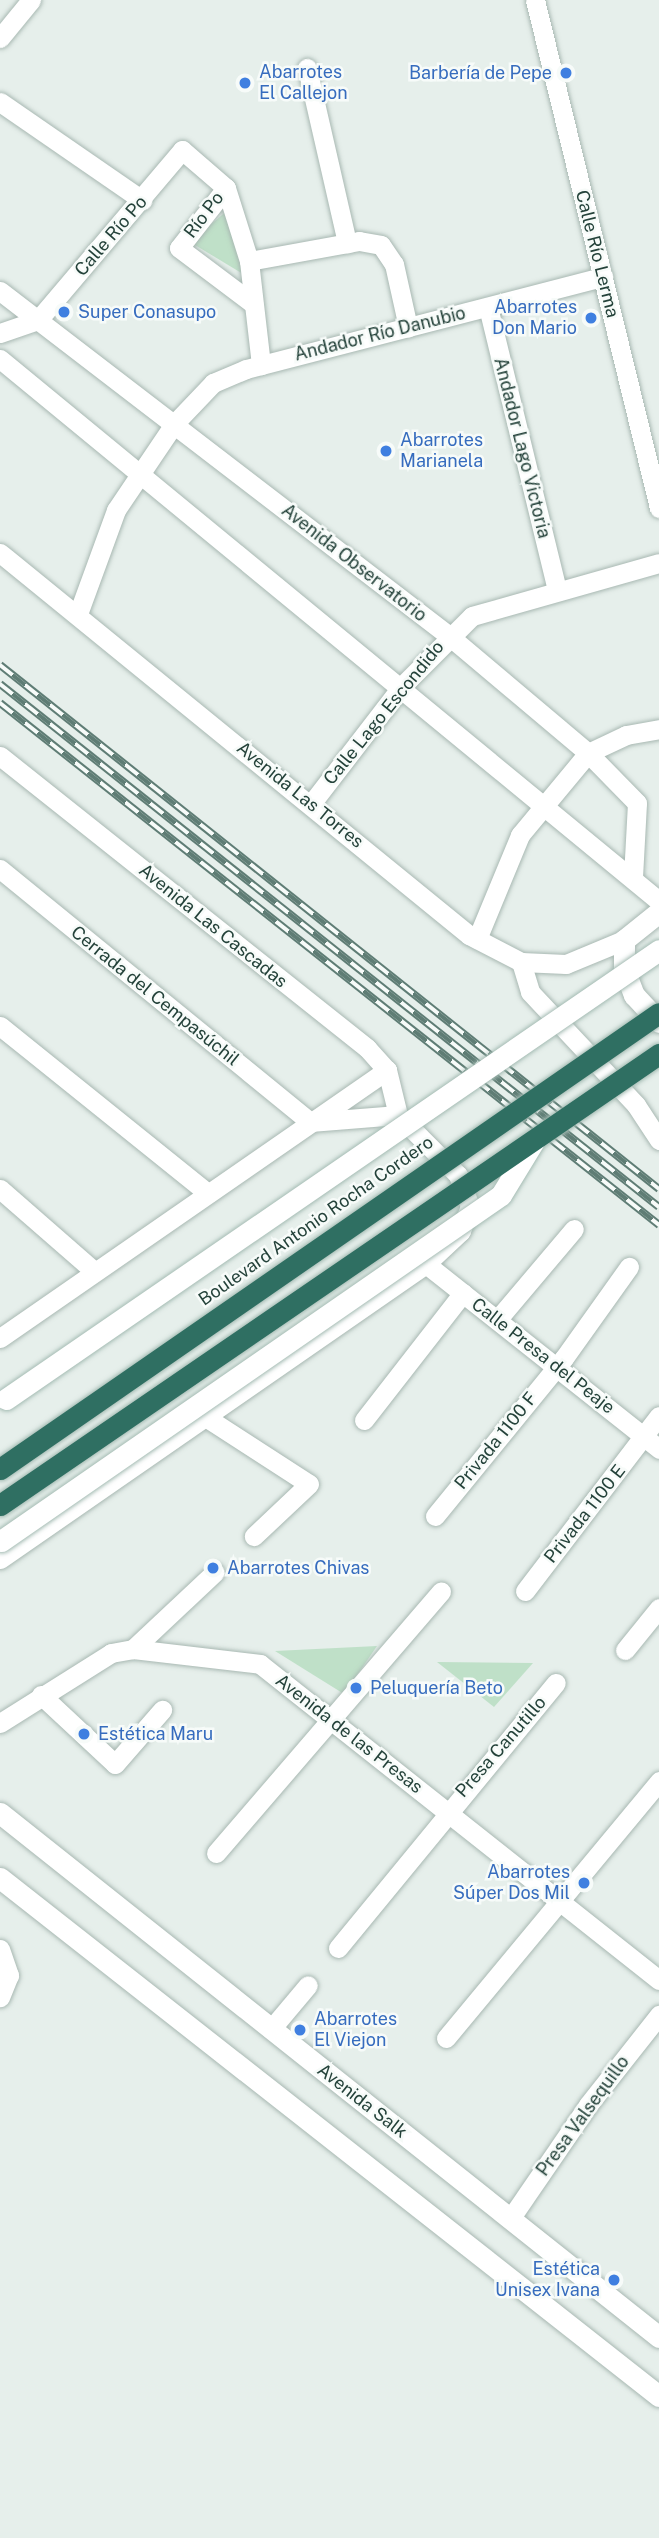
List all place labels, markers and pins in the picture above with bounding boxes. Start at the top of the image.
place label: Abarrotes El Callejon [259,62,348,104]
place label: Barbería de Pepe [409,62,552,84]
marker: Barbería de Pepe [558,65,574,81]
marker: Abarrotes El Callejon [237,75,253,91]
place label: Abarrotes Don Mario [492,297,577,340]
place label: Super Conasupo [78,301,216,323]
marker: Super Conasupo [56,304,72,320]
marker: Abarrotes Don Mario [583,310,599,326]
place label: Abarrotes Marianela [400,430,483,472]
marker: Abarrotes Marianela [378,443,394,459]
place label: Abarrotes Chivas [227,1557,369,1579]
marker: Abarrotes Chivas [205,1560,221,1576]
place label: Peluquería Beto [370,1677,503,1699]
marker: Peluquería Beto [348,1680,364,1696]
place label: Estética Maru [98,1723,213,1745]
marker: Estética Maru [76,1726,92,1742]
place label: Abarrotes Súper Dos Mil [453,1862,570,1904]
marker: Abarrotes Súper Dos Mil [576,1875,592,1891]
place label: Abarrotes El Viejon [314,2009,397,2052]
marker: Abarrotes El Viejon [292,2022,308,2038]
place label: Estética Unisex Ivana [495,2259,600,2302]
marker: Estética Unisex Ivana [606,2272,622,2288]

